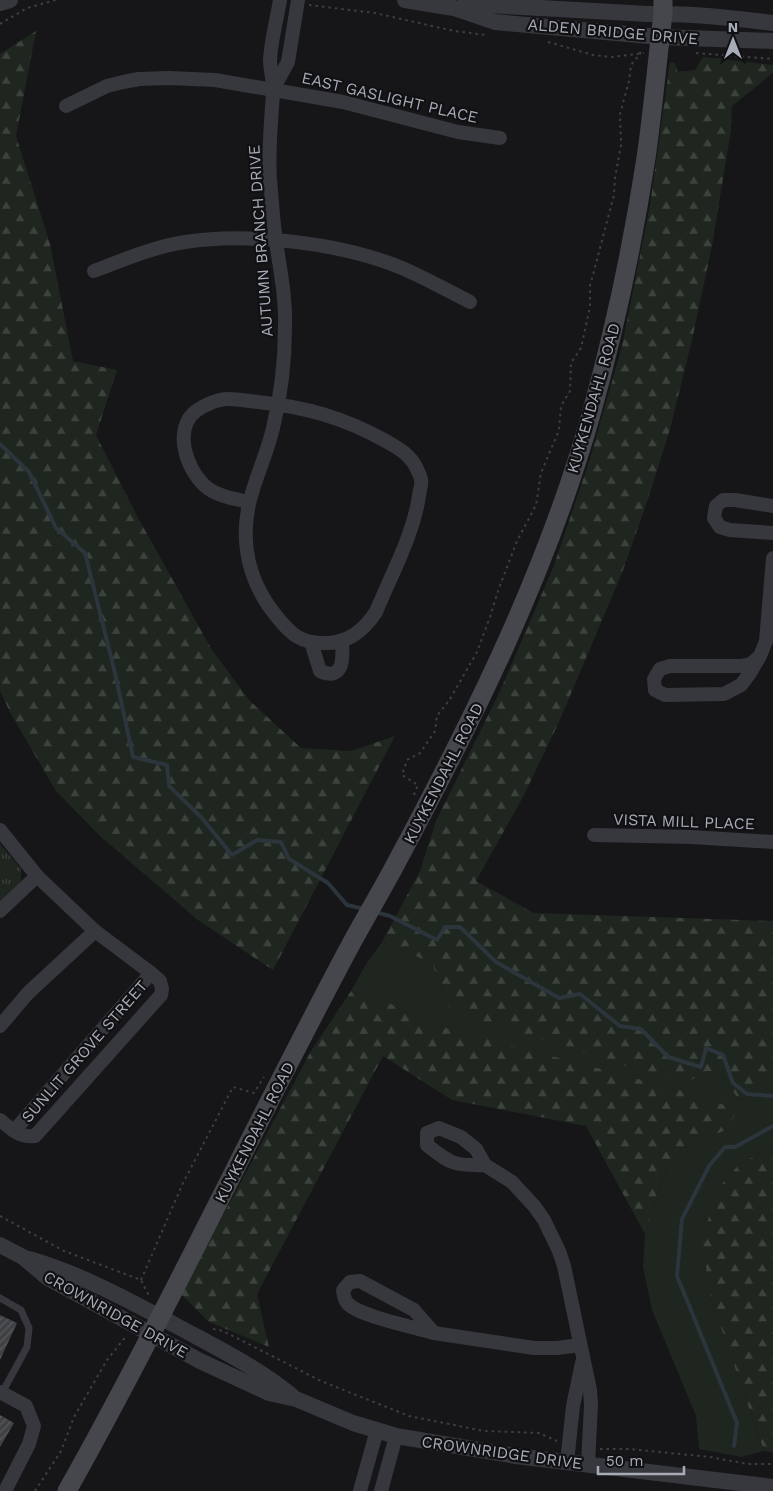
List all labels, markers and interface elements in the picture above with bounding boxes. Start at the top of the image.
street label: ALDEN BRIDGE DRIVE [527,15,699,48]
north arrow [708,15,758,65]
text: N [728,19,738,35]
street label: EAST GASLIGHT PLACE [300,68,480,127]
street label: AUTUMN BRANCH DRIVE [244,144,277,338]
street label: KUYKENDAHL ROAD [563,321,624,475]
street label: KUYKENDAHL ROAD [400,700,487,847]
street label: VISTA MILL PLACE [613,810,755,833]
street label: SUNLIT GROVE STREET [17,976,152,1126]
street label: KUYKENDAHL ROAD [211,1059,298,1206]
street label: CROWNRIDGE DRIVE [40,1267,191,1362]
street label: CROWNRIDGE DRIVE [420,1432,584,1473]
scale bar [598,1444,684,1476]
text: 50 m [606,1452,643,1470]

